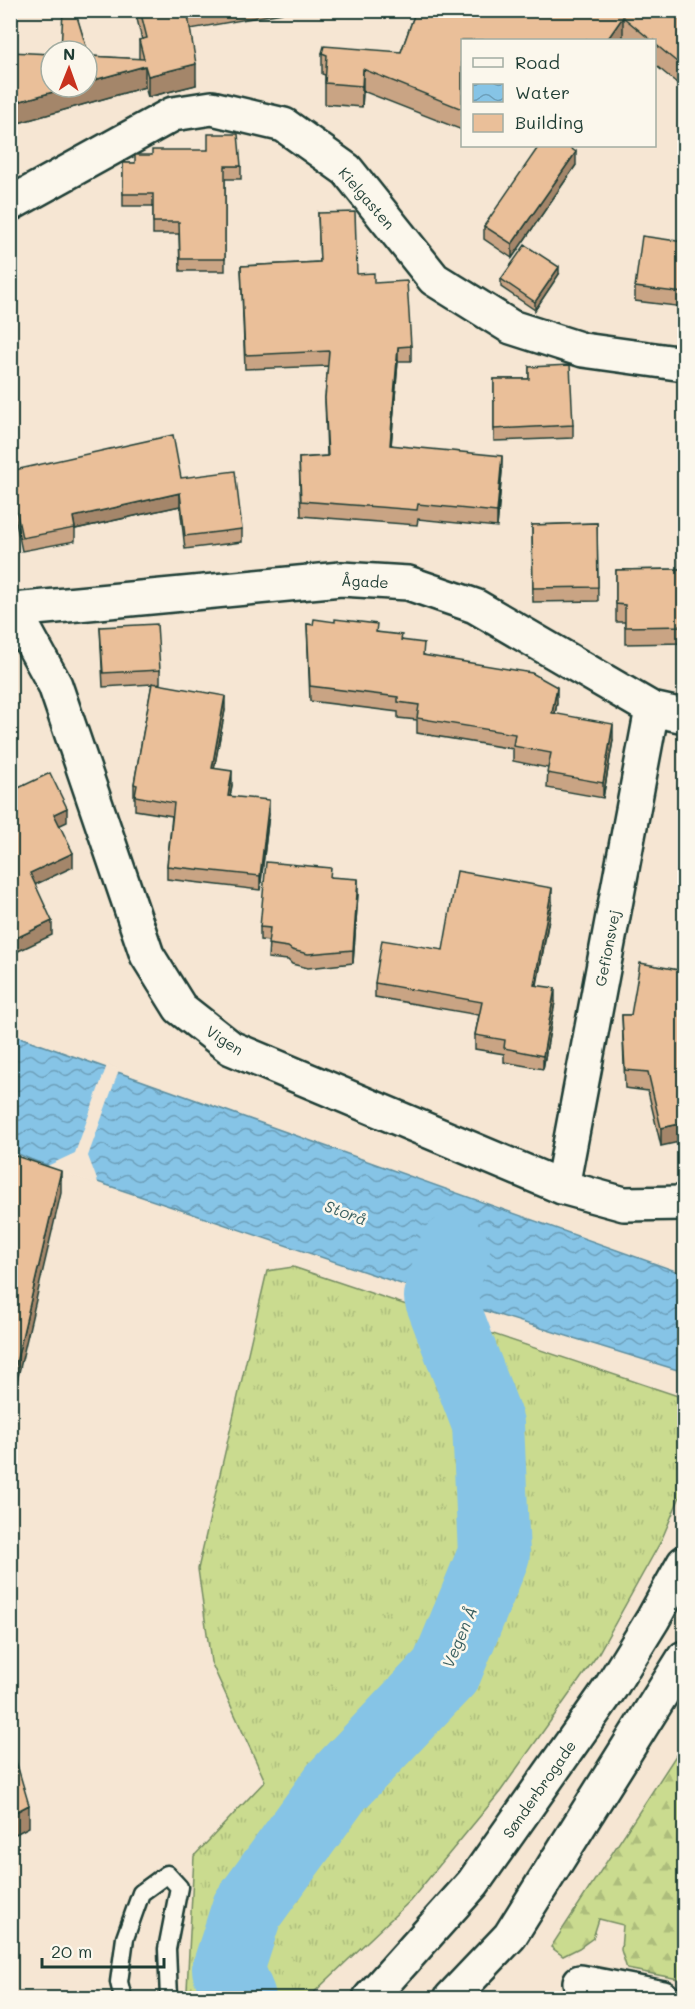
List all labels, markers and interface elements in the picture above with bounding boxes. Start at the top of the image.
north arrow [39,39,99,99]
legend [461,39,656,147]
text: N [63,43,76,64]
text: Road [515,50,560,74]
text: Water [515,80,570,104]
text: Building [515,110,583,134]
street label: Kielgasten [334,163,400,233]
street label: Ågade [341,570,389,592]
street label: Gefionsvej [590,908,624,988]
street label: Vigen [203,1021,247,1059]
water label: Storå [322,1195,370,1229]
water label: Vegen Å [437,1603,481,1671]
street label: Sønderbrogade [498,1736,580,1842]
scale bar [42,1931,164,1969]
text: 20 m [51,1939,92,1963]

